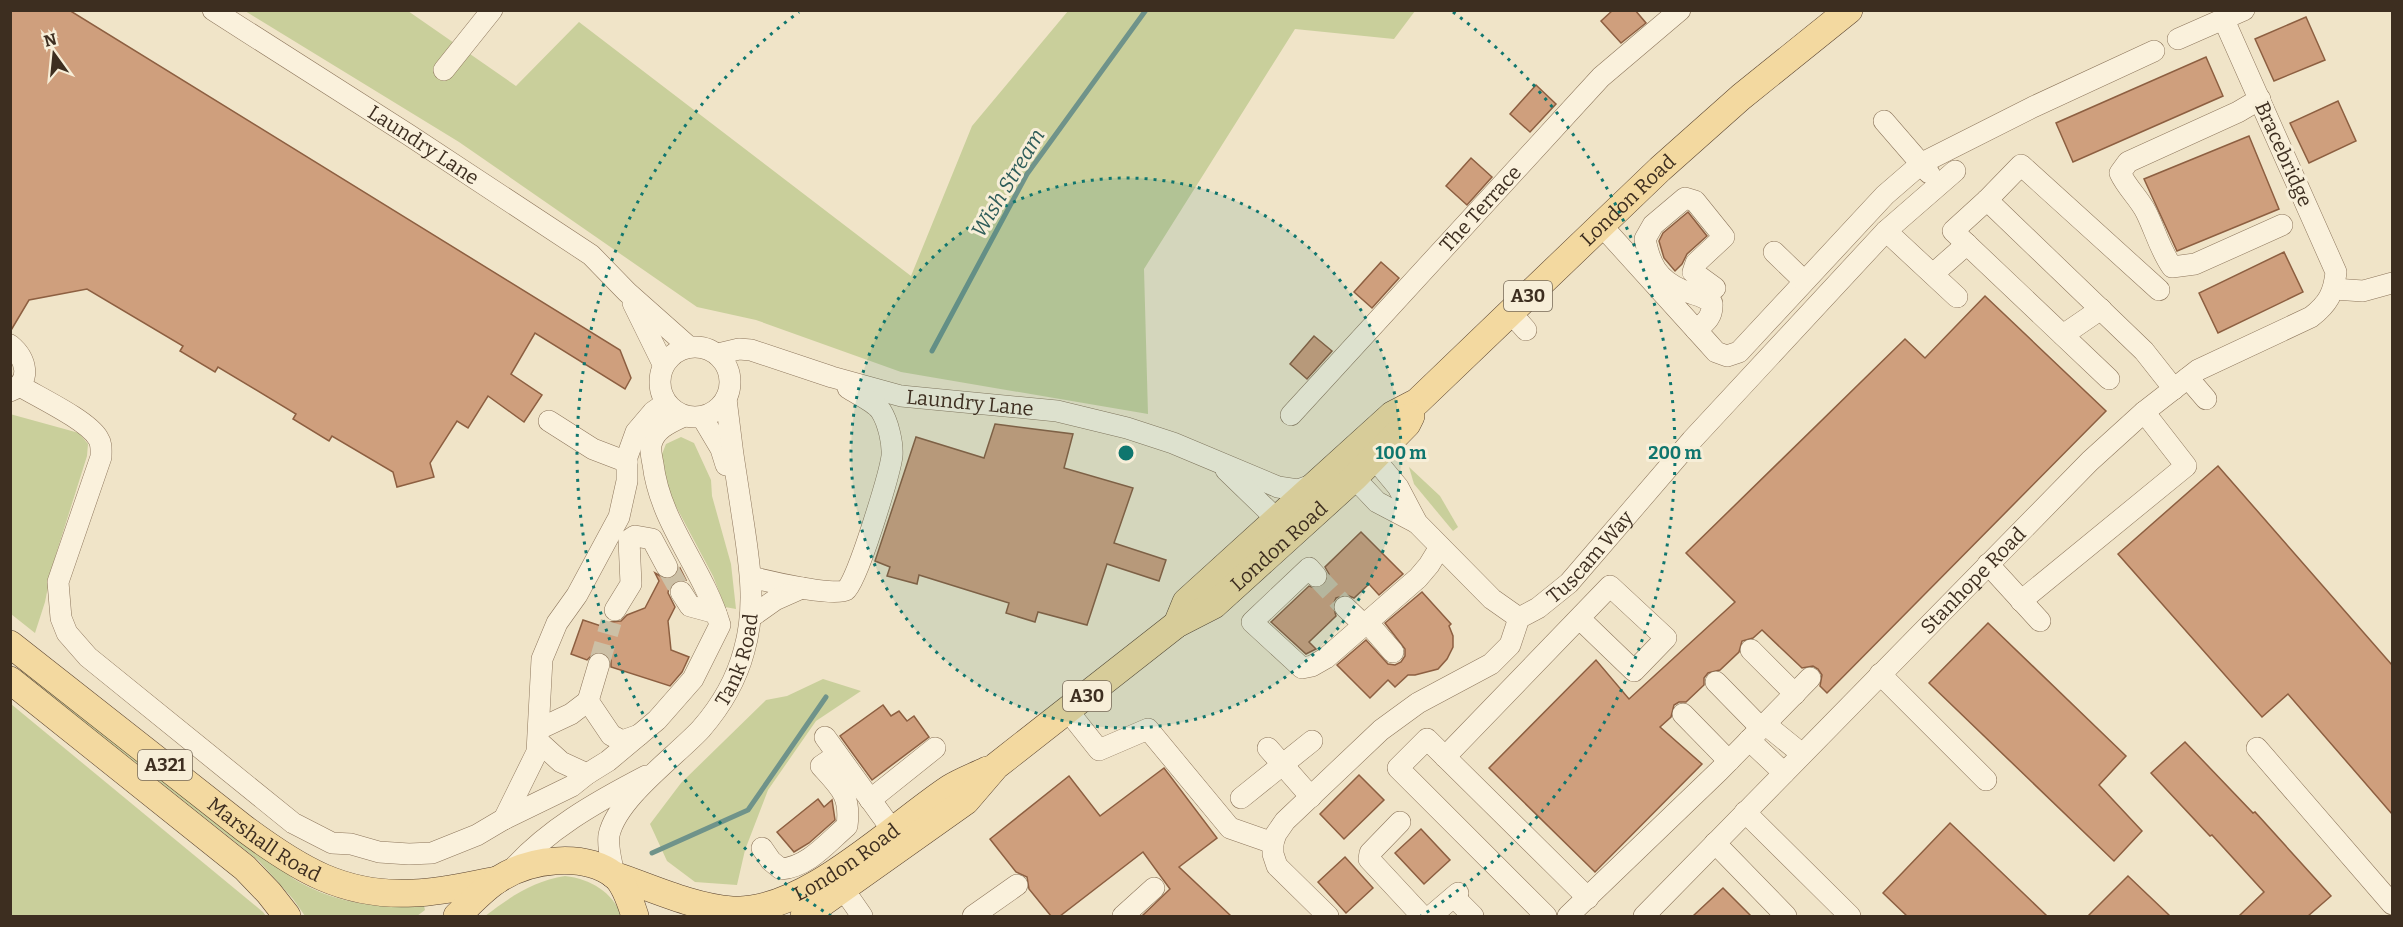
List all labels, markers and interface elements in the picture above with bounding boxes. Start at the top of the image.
north arrow [24,24,84,84]
text: N [42,29,59,51]
street label: Bracebridge [2250,98,2318,210]
street label: Laundry Lane [363,100,484,190]
water label: Wish Stream [966,124,1050,242]
street label: London Road [1575,149,1680,251]
street label: The Terrace [1435,160,1526,257]
road number: A30 [1504,281,1552,311]
street label: Laundry Lane [905,385,1035,421]
text: 100 m [1375,442,1427,464]
text: 200 m [1648,442,1702,464]
centre of rings [1116,443,1136,463]
street label: London Road [1226,496,1332,596]
street label: Tuscam Way [1542,505,1638,608]
street label: Stanhope Road [1915,522,2031,639]
street label: Tank Road [710,612,763,711]
road number: A30 [1063,681,1111,711]
road number: A321 [138,750,192,780]
street label: Marshall Road [203,792,325,887]
street label: London Road [790,818,904,906]

